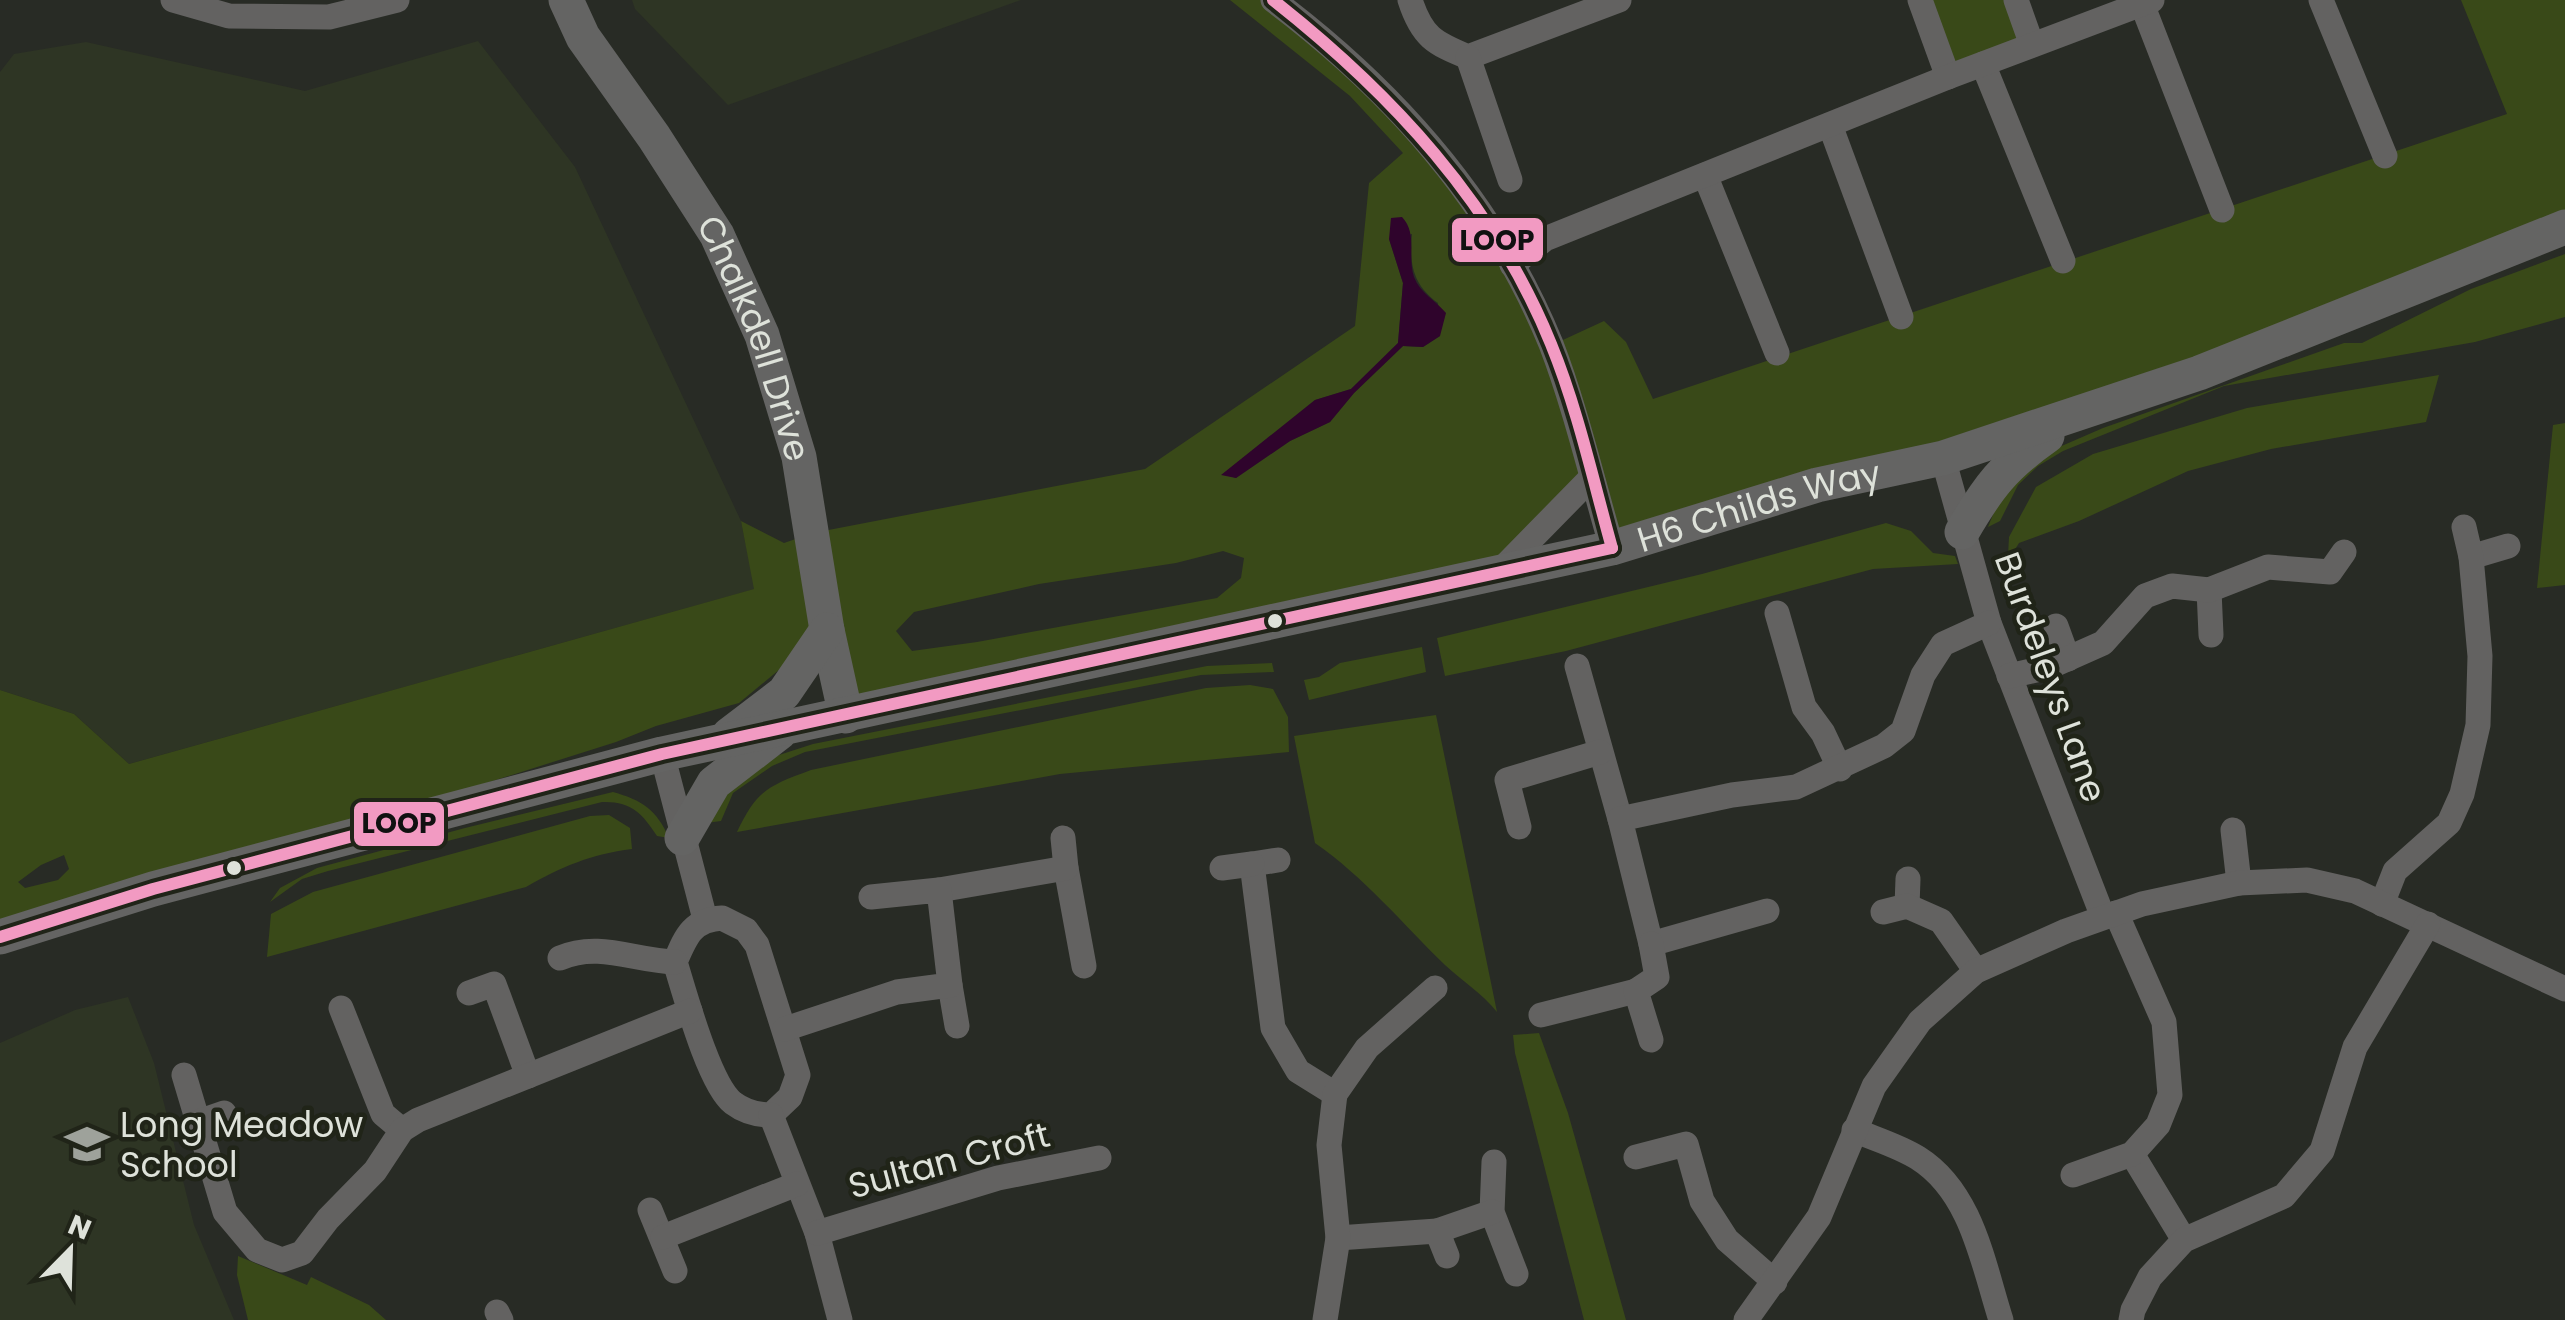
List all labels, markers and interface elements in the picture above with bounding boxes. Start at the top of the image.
street label: Chalkdell Drive [686,205,823,467]
line badge: LOOP [1450,216,1545,264]
text: LOOP [1460,221,1534,260]
street label: H6 Childs Way [1631,448,1885,563]
street label: Burdeleys Lane [1983,545,2119,809]
unlabelled marker [1265,611,1285,631]
line badge: LOOP [352,800,446,848]
text: LOOP [362,804,436,843]
unlabelled marker [224,858,244,878]
place label: Long Meadow School [120,1100,363,1189]
street label: Sultan Croft [843,1110,1055,1210]
school or university icon: Long Meadow School [63,1120,111,1168]
north arrow [20,1200,120,1300]
text: N [62,1205,97,1250]

